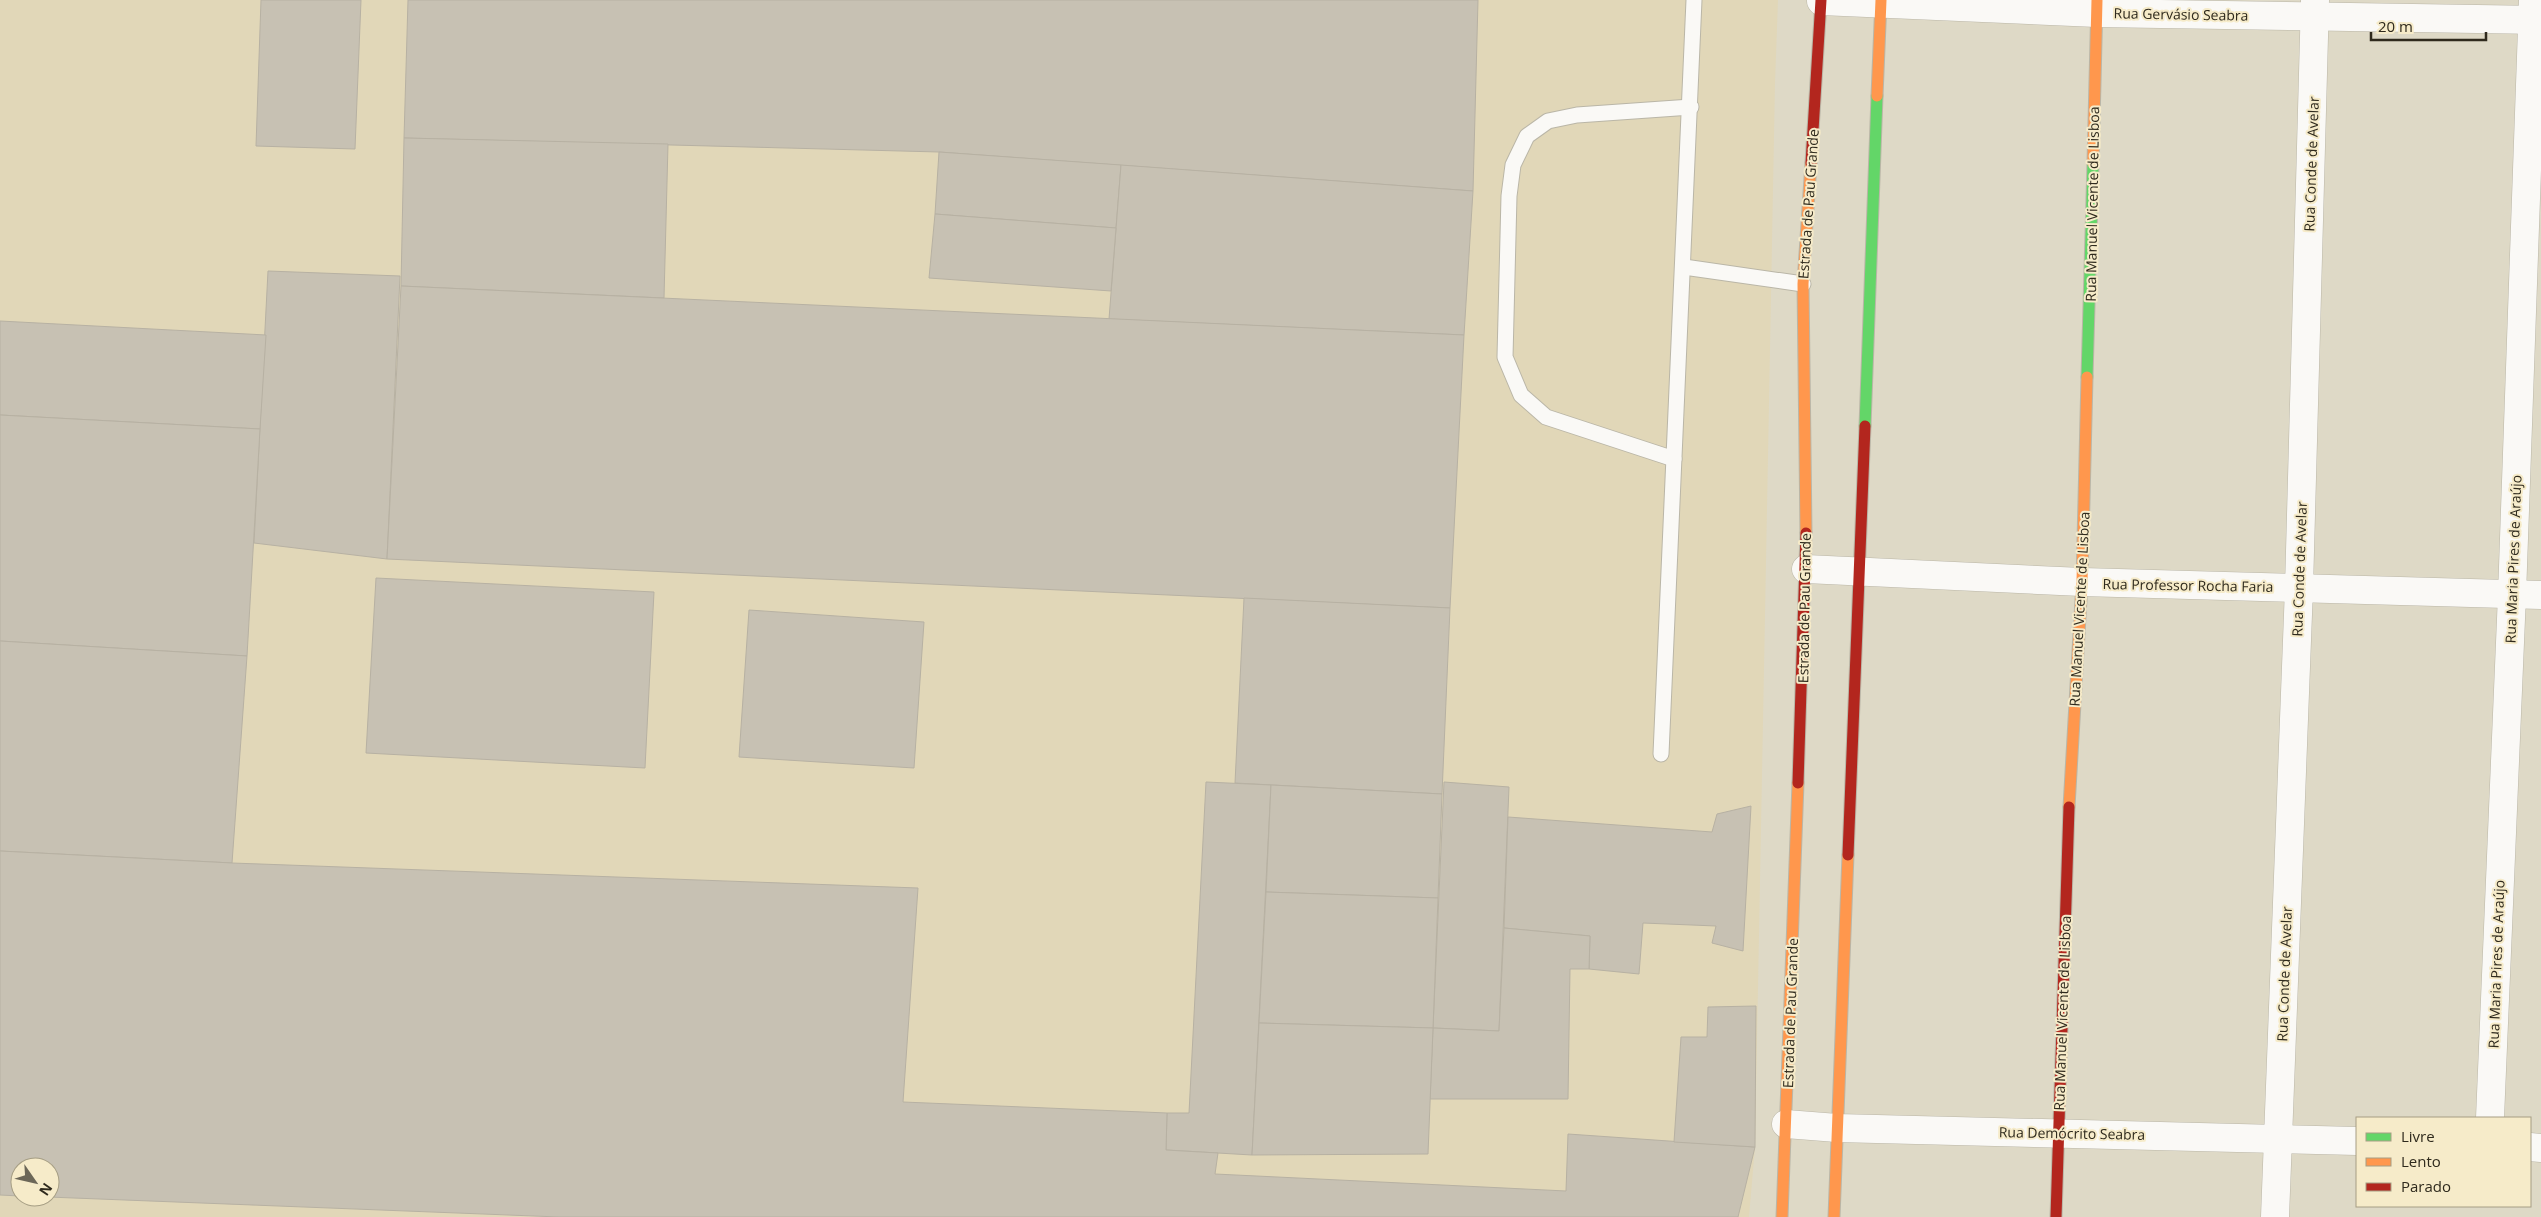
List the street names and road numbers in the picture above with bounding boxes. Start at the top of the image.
street label: Rua Gervásio Seabra [2113,3,2249,25]
street label: Rua Conde de Avelar [2299,96,2323,232]
street label: Rua Manuel Vicente de Lisboa [2081,106,2103,302]
street label: Estrada de Pau Grande [1793,128,1823,280]
street label: Rua Maria Pires de Araújo [2501,474,2525,644]
street label: Rua Conde de Avelar [2287,501,2311,637]
street label: Rua Manuel Vicente de Lisboa [2064,511,2094,707]
street label: Estrada de Pau Grande [1793,533,1815,683]
street label: Rua Professor Rocha Faria [2102,574,2274,596]
street label: Rua Maria Pires de Araújo [2484,879,2508,1049]
street label: Rua Conde de Avelar [2272,906,2296,1042]
street label: Rua Manuel Vicente de Lisboa [2049,915,2075,1111]
street label: Estrada de Pau Grande [1778,938,1802,1088]
street label: Rua Demócrito Seabra [1999,1122,2145,1144]

